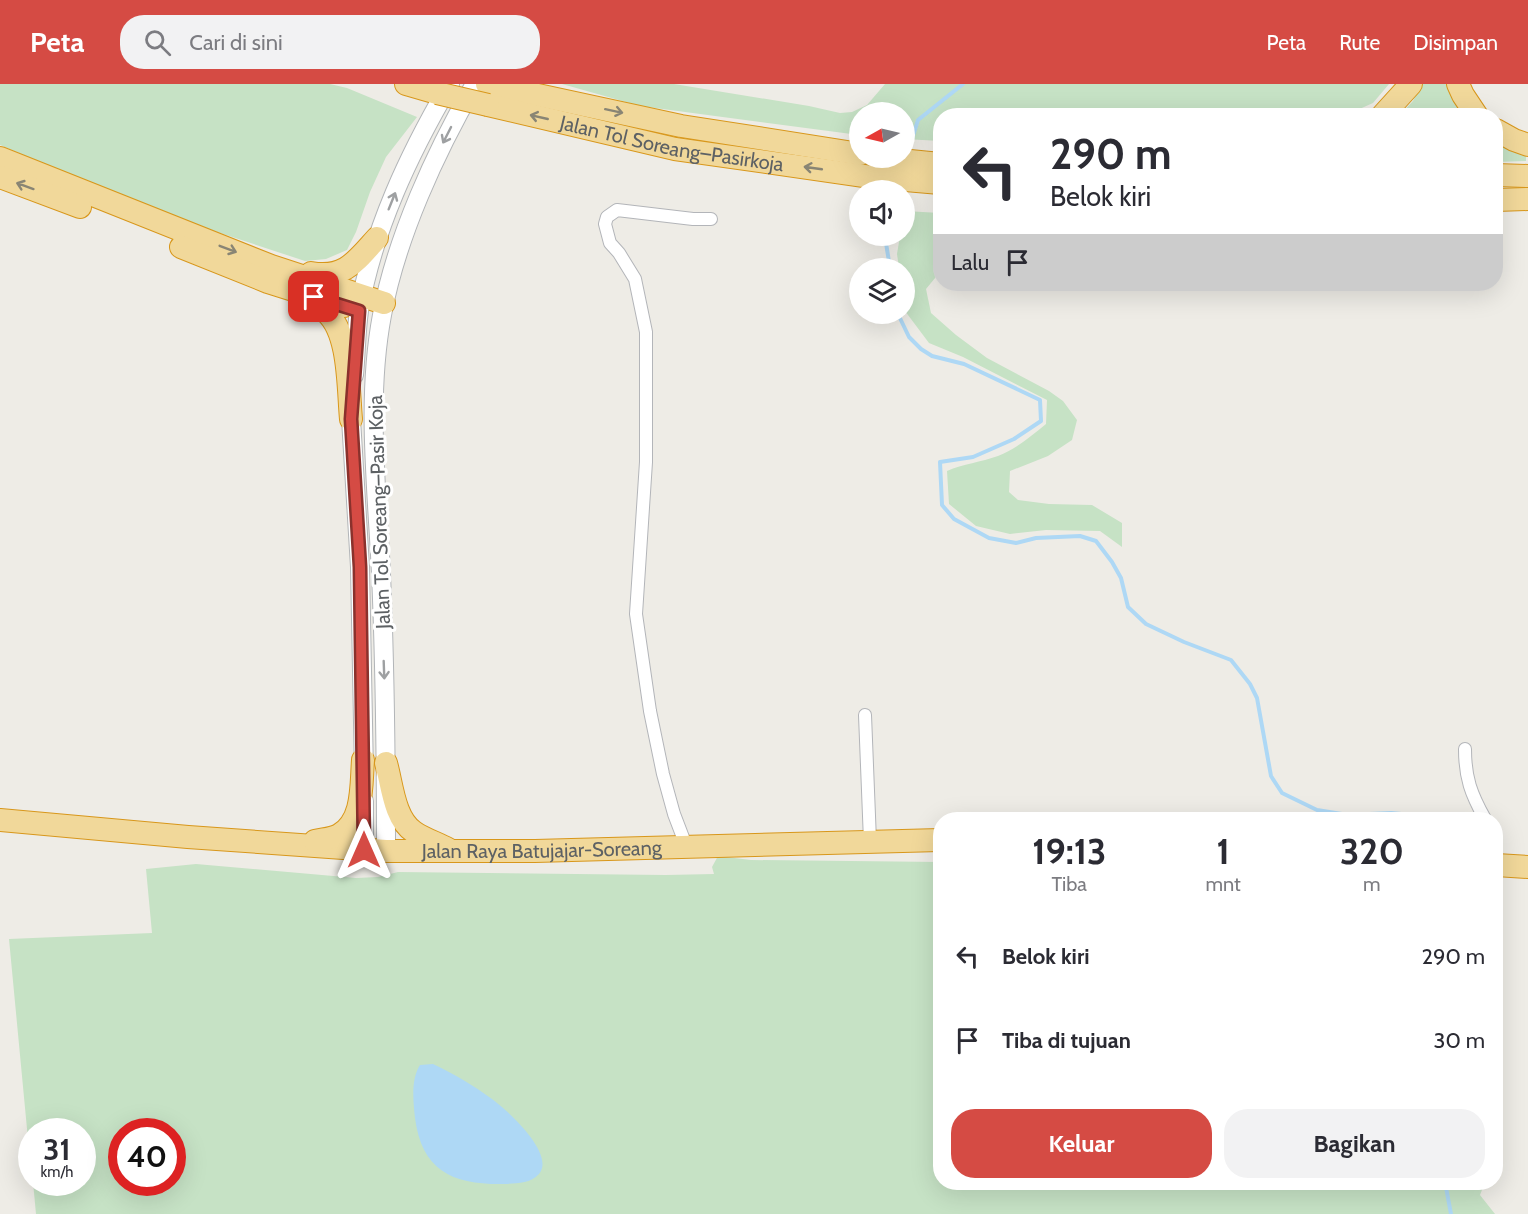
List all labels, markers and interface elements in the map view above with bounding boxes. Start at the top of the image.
search box [120,15,540,69]
text: Peta [30,25,84,59]
icon: search [141,26,174,59]
text: Cari di sini [189,29,283,56]
text: Peta [1267,30,1306,55]
text: Rute [1339,30,1380,55]
text: Disimpan [1413,30,1498,55]
north arrow [849,102,915,168]
map controls [849,102,915,324]
one-way arrow [604,106,623,118]
street label: Jalan Tol Soreang–Pasirkoja [557,110,786,176]
one-way arrow [530,111,549,122]
one-way arrow [441,126,453,144]
text: 290 m [1050,128,1171,180]
icon: left [951,132,1029,210]
one-way arrow [804,163,823,174]
one-way arrow [16,180,35,191]
button: sound [849,180,915,246]
text: Belok kiri [1050,180,1151,213]
one-way arrow [387,192,398,210]
one-way arrow [219,244,237,255]
icon: arrive [1001,246,1034,279]
text: Lalu [951,249,989,276]
button: layers [849,258,915,324]
pin [288,271,339,322]
icon: arrive [297,280,330,313]
street label: Jalan Tol Soreang–Pasir Koja [363,394,395,630]
one-way arrow [378,659,390,679]
position arrow [332,818,396,882]
text: 19:13 [1032,829,1106,873]
text: 1 [1216,829,1230,873]
text: 320 [1340,829,1404,873]
street label: Jalan Raya Batujajar-Soreang [421,836,663,863]
text: Tiba [1052,872,1087,896]
text: mnt [1205,872,1241,896]
text: m [1363,872,1381,896]
icon: left [951,940,984,973]
text: Belok kiri [1002,943,1089,970]
text: 290 m [1421,943,1485,970]
icon: arrive [951,1024,984,1057]
text: Tiba di tujuan [1002,1027,1131,1054]
text: 30 m [1433,1027,1485,1054]
button: Keluar [951,1109,1212,1178]
button: Bagikan [1224,1109,1485,1178]
speed limit sign: 40 [108,1118,186,1196]
text: 31 [43,1131,71,1168]
text: km/h [41,1163,73,1181]

